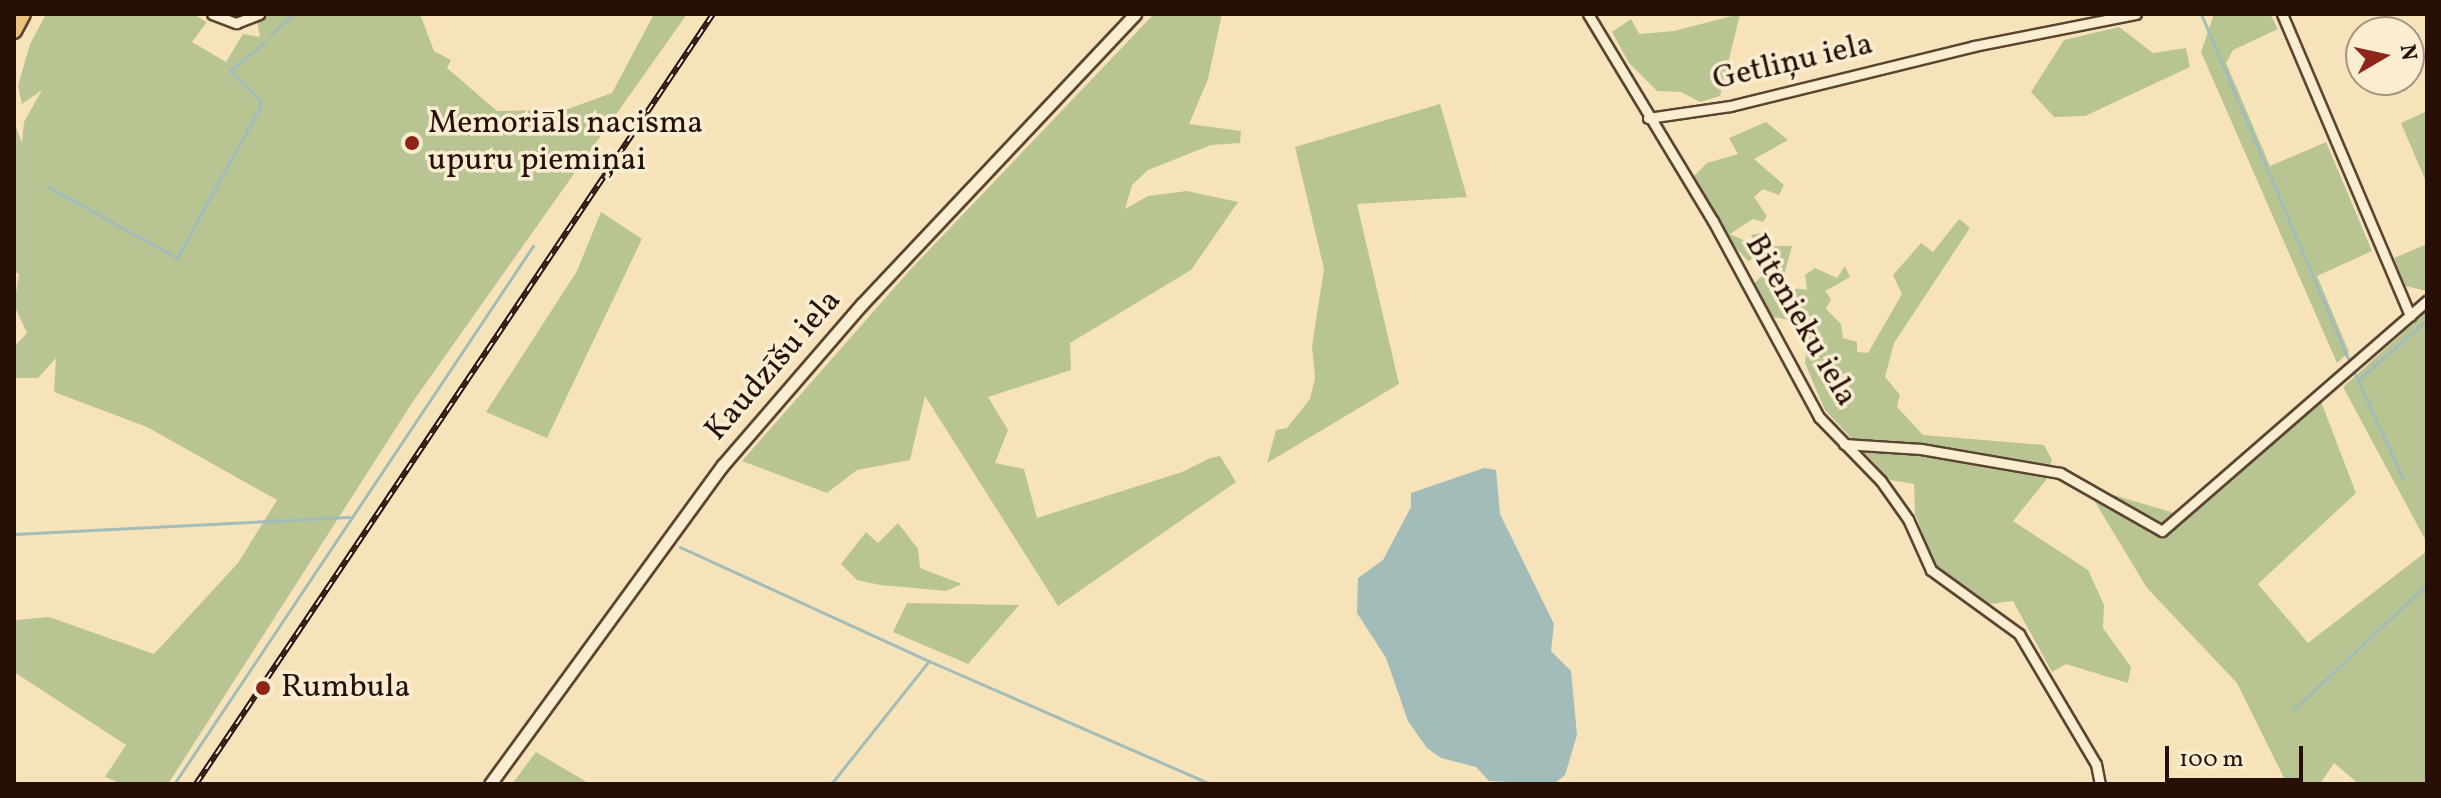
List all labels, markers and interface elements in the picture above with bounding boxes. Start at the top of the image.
north arrow [2345,16,2425,96]
street label: Getliņu iela [1709,26,1877,100]
text: N [2391,42,2424,63]
place label: Memoriāls nacisma upuru piemiņai [428,106,703,181]
marker: Memoriāls nacisma upuru piemiņai [403,134,421,152]
street label: Bitenieku iela [1735,228,1865,414]
street label: Kaudzīšu iela [698,283,850,449]
place label: Rumbula [281,669,410,707]
marker: Rumbula [252,677,274,699]
scale bar [2169,730,2307,780]
text: 100 m [2179,743,2244,777]

